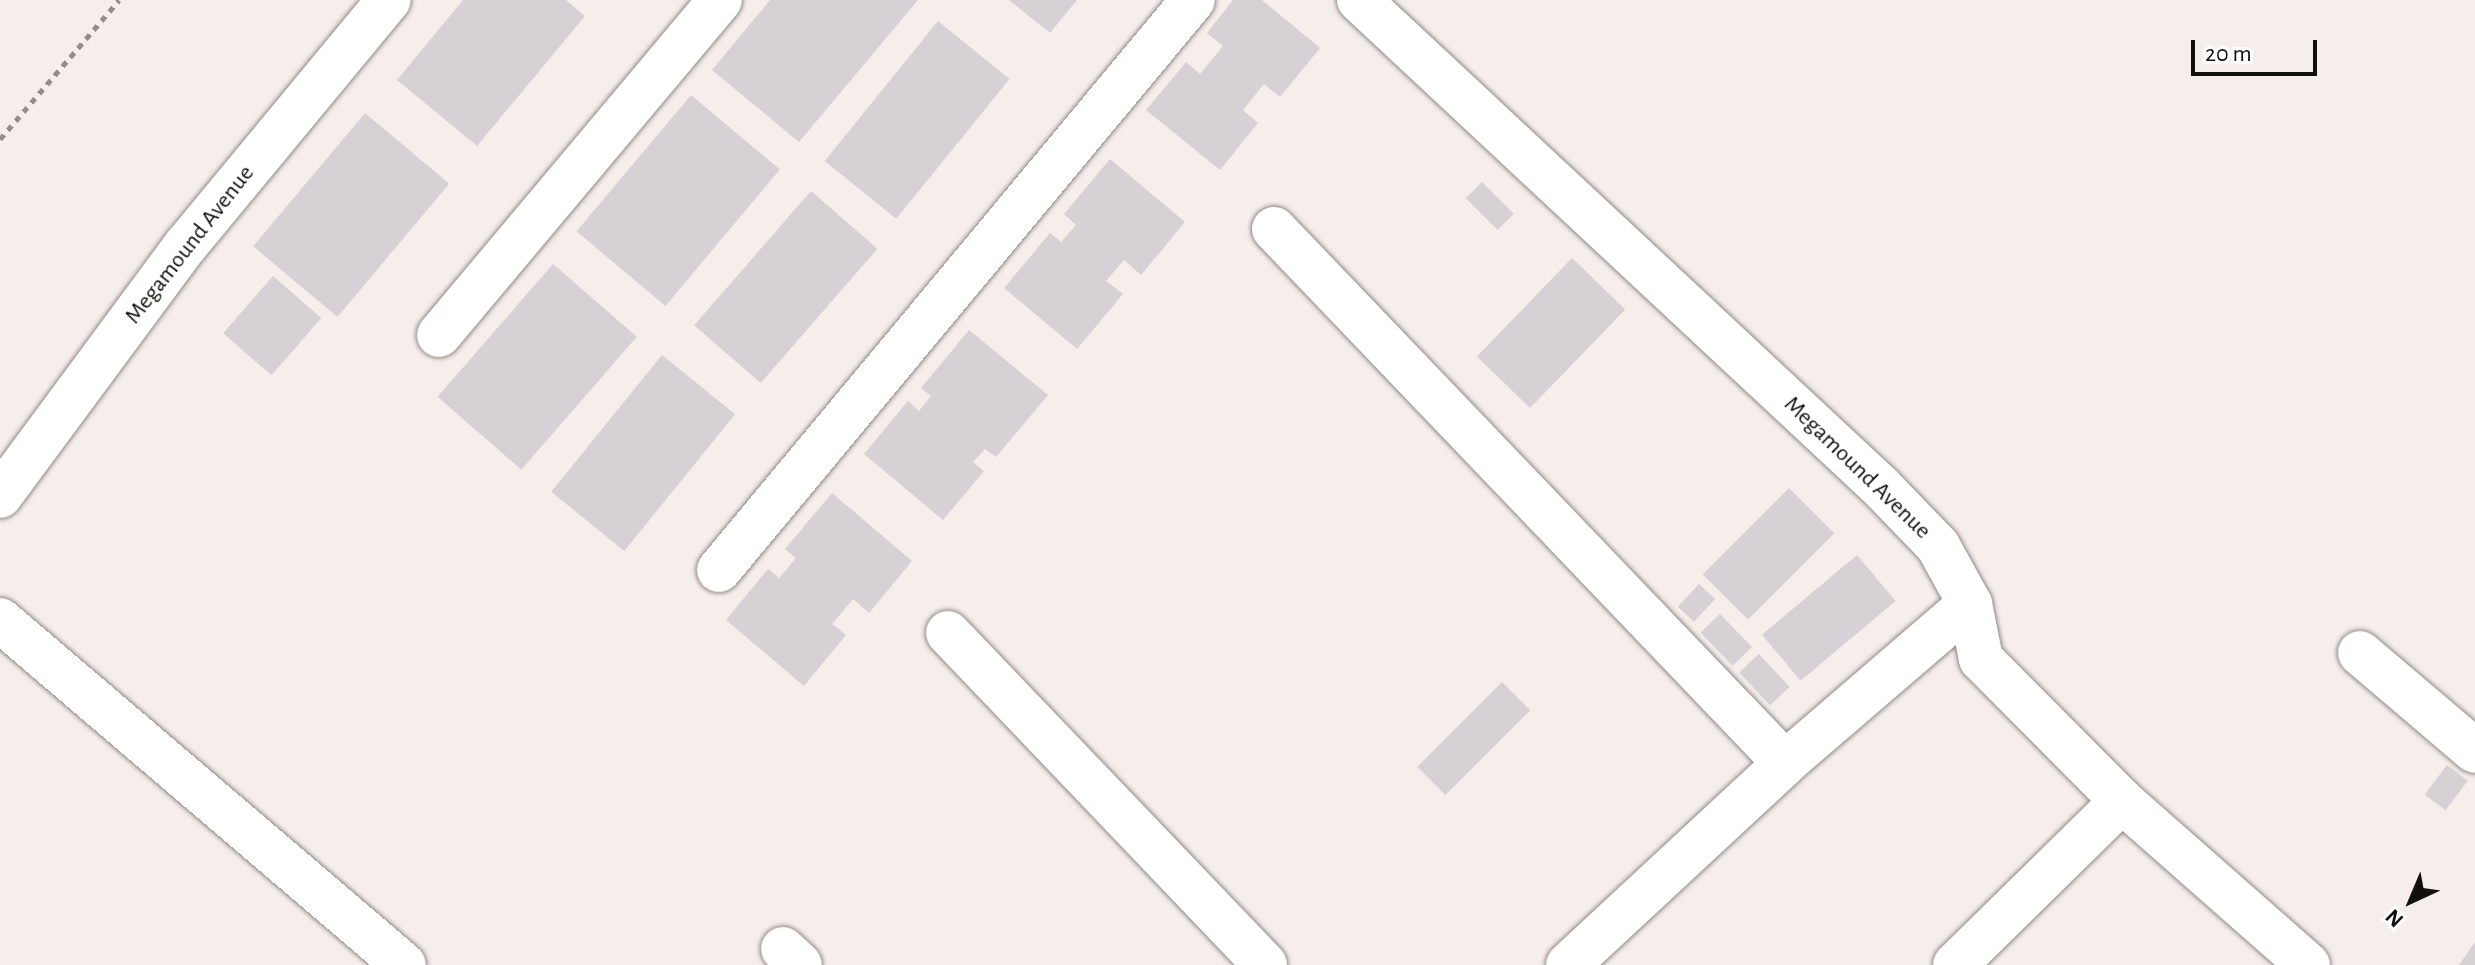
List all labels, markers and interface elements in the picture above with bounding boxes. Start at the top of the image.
scale bar [2195,24,2321,74]
text: 20 m [2205,42,2252,66]
street label: Megamound Avenue [119,160,261,330]
street label: Megamound Avenue [1778,391,1936,545]
north arrow [2371,861,2451,941]
text: N [2381,905,2407,931]

